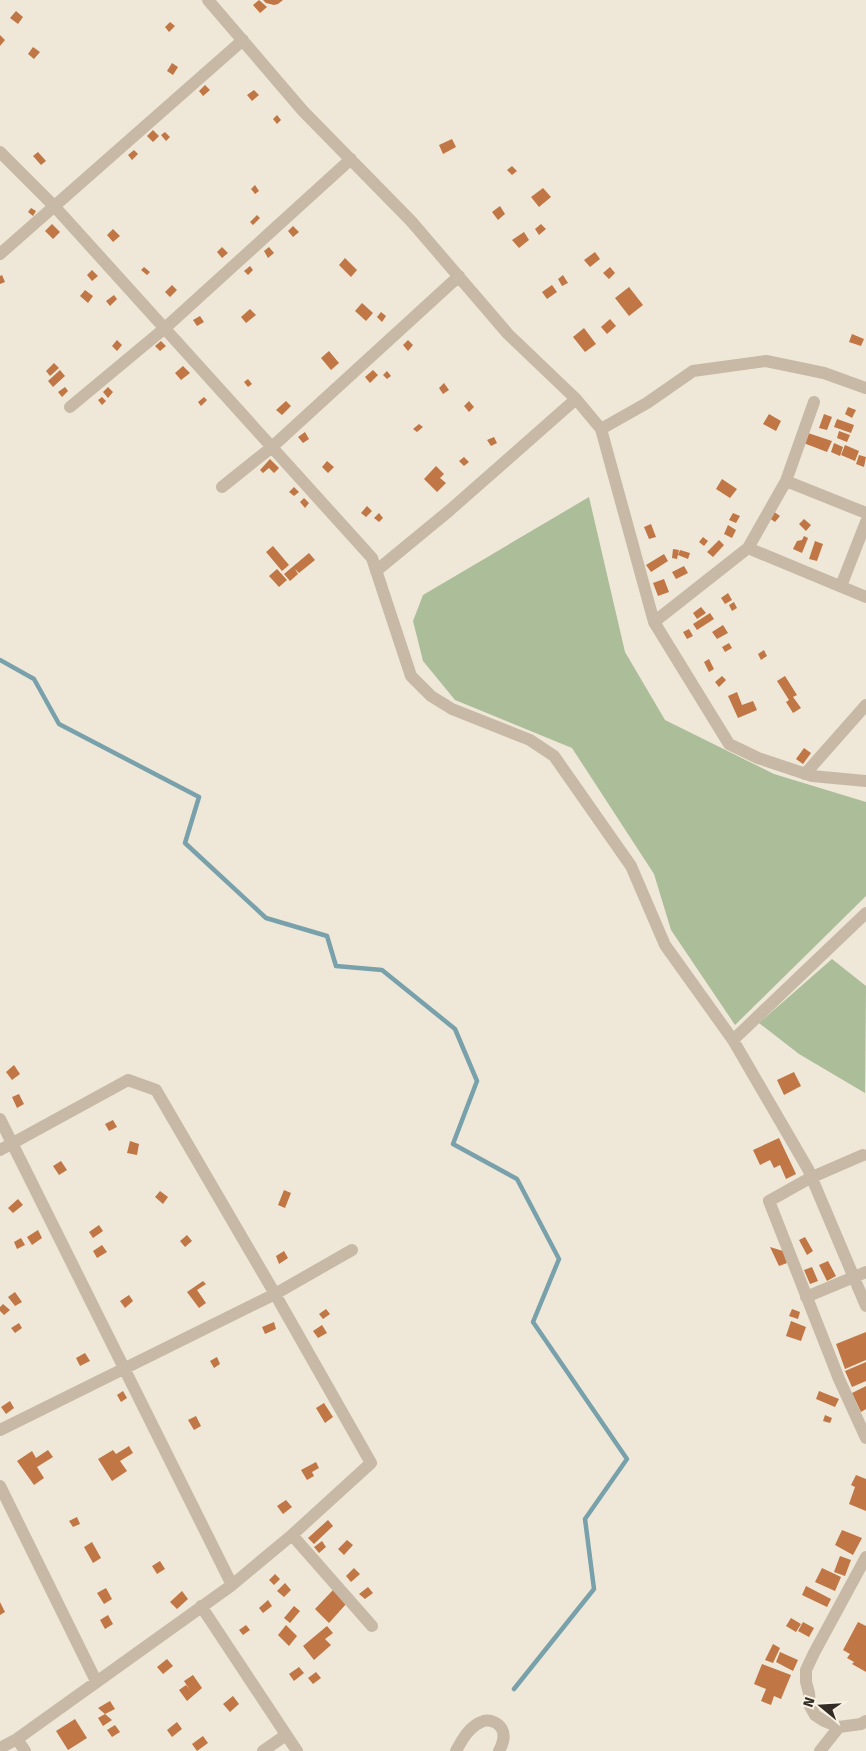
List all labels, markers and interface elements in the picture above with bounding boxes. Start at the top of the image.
north arrow [796,1681,846,1731]
text: N [800,1695,819,1709]

